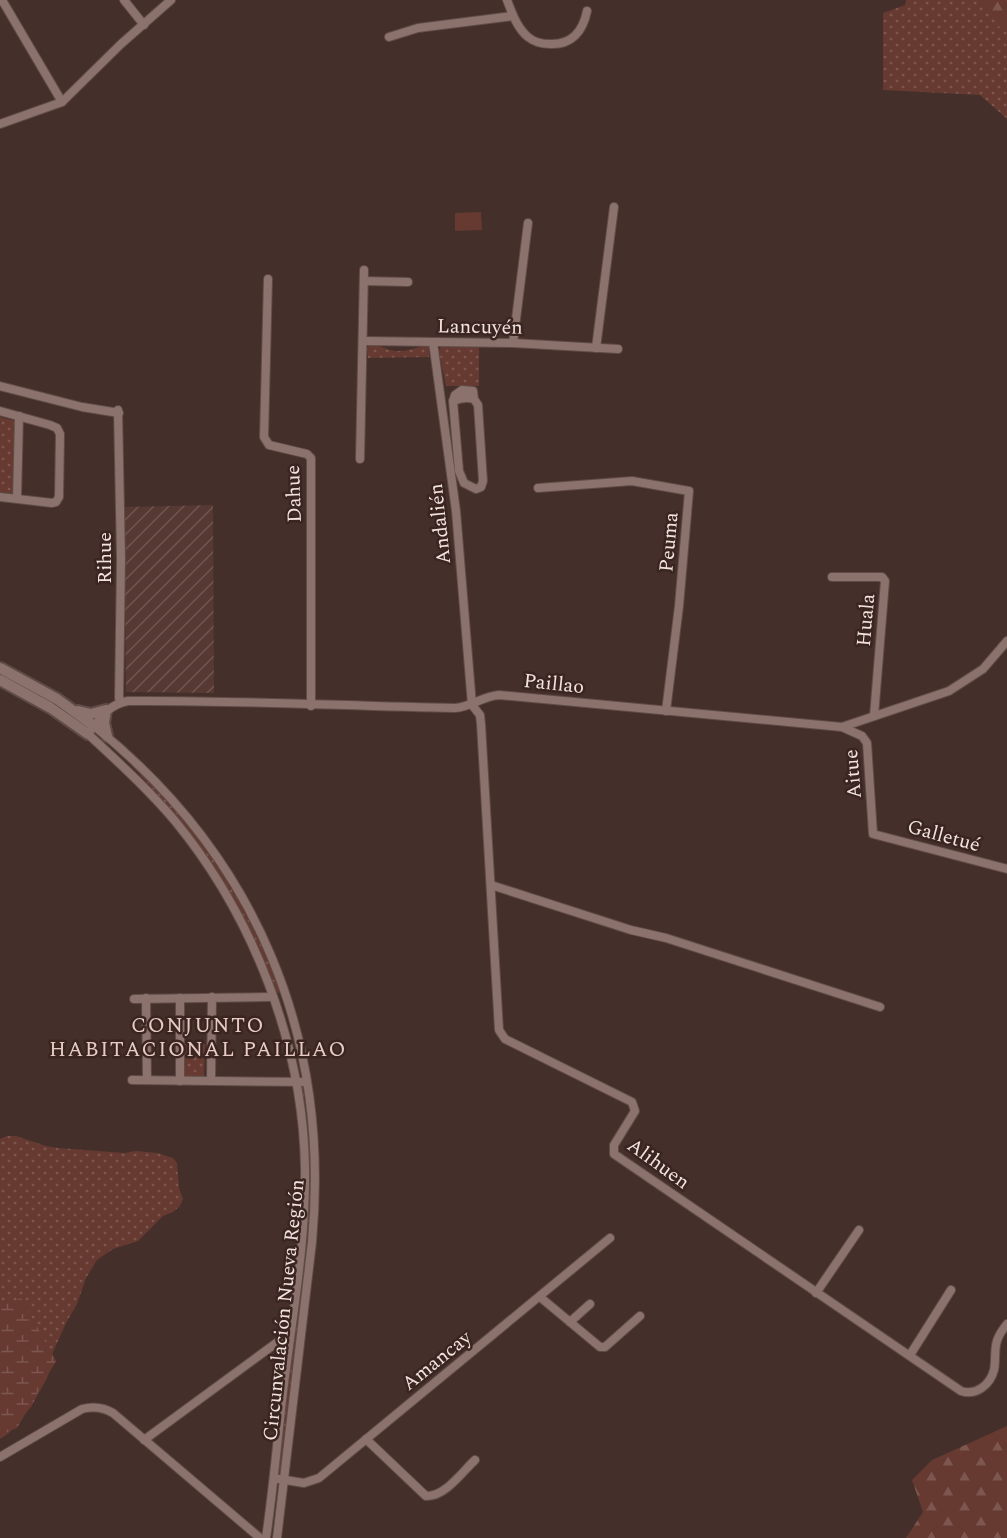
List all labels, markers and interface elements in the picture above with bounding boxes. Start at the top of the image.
street label: Lancuyén [437,311,523,343]
street label: Dahue [278,465,310,523]
street label: Andalién [421,482,459,566]
street label: Peuma [651,511,687,573]
street label: Rihue [90,532,120,584]
street label: Huala [849,592,883,648]
street label: Paillao [522,666,586,702]
street label: Aitue [836,748,870,800]
street label: Galletué [904,812,984,860]
district label: CONJUNTO HABITACIONAL PAILLAO [49,1010,347,1066]
street label: Alihuen [621,1131,696,1197]
street label: Circunvalación Nueva Región [255,1178,313,1442]
street label: Amancay [395,1322,479,1398]

